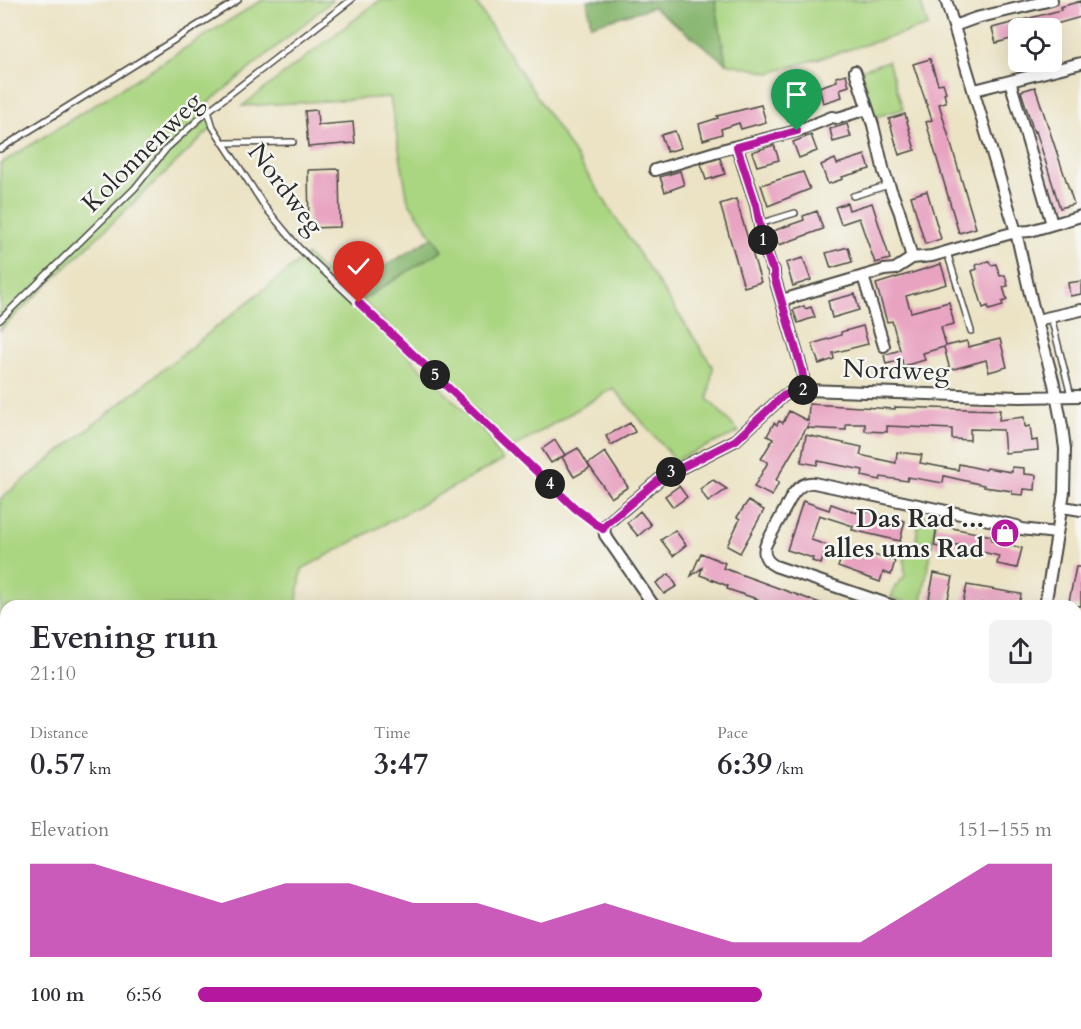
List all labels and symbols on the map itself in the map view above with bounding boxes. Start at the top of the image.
pin [771,69,822,131]
street label: Kolonnenweg [74,84,210,220]
street label: Nordweg [240,136,332,243]
pin: 1 [748,225,778,255]
pin [333,241,384,303]
street label: Nordweg [842,351,950,389]
pin: 5 [420,360,450,390]
pin: 2 [788,375,818,405]
pin: 3 [656,457,686,487]
pin: 4 [535,469,565,499]
place label: Das Rad ... alles ums Rad [824,501,984,566]
shop icon: Das Rad ... alles ums Rad [989,517,1021,549]

